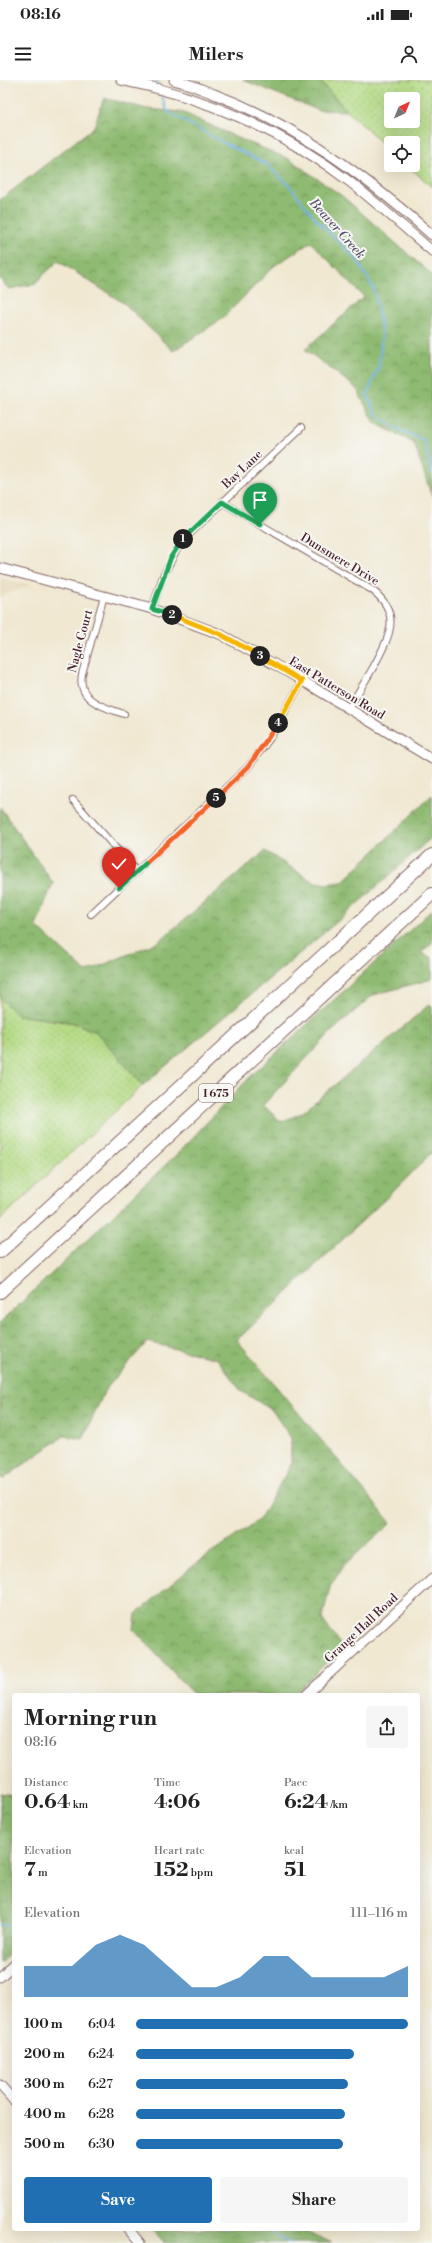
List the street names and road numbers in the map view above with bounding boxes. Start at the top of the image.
street label: Bay Lane [218,447,266,493]
street label: Dunsmere Drive [298,530,382,589]
street label: Nagle Court [65,607,96,674]
street label: East Patterson Road [286,654,388,723]
road number: I 675 [199,1084,233,1102]
street label: Grange Hall Road [322,1590,401,1666]

